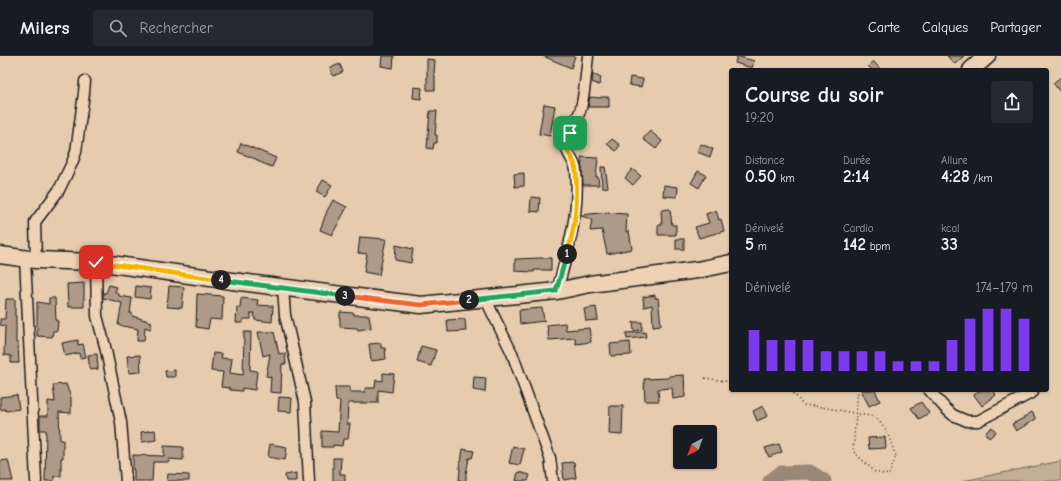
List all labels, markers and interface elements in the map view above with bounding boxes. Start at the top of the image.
search box [93,10,373,46]
text: Milers [20,17,69,39]
icon: search [107,17,129,39]
text: Rechercher [139,19,213,37]
text: Carte [868,19,900,36]
text: Calques [922,19,968,36]
text: Partager [990,19,1041,36]
button: share [991,81,1033,123]
text: Course du soir [745,82,884,108]
text: 19:20 [745,110,774,125]
pin [553,116,587,150]
icon: arrive [559,122,581,144]
text: Distance [745,154,784,167]
text: Durée [843,154,871,167]
text: Allure [941,154,968,167]
text: 0.50 [745,167,777,186]
text: 2:14 [843,167,869,186]
text: 4:28 [941,167,970,186]
text: km [777,172,795,185]
text: /km [970,172,993,185]
text: Dénivelé [745,222,784,235]
text: Cardio [843,222,874,235]
text: kcal [941,222,959,235]
text: 5 [745,235,754,254]
text: 142 [843,235,866,254]
text: 33 [941,235,958,254]
text: m [754,240,767,253]
text: bpm [866,240,890,253]
pin: 1 [557,244,577,264]
pin [79,245,113,279]
text: 1 [565,247,569,260]
icon: check [85,251,107,273]
pin: 4 [211,270,231,290]
text: 4 [218,273,224,286]
text: Dénivelé [745,280,791,295]
text: 174–179 m [975,280,1033,295]
pin: 3 [335,286,355,306]
text: 3 [342,289,348,302]
pin: 2 [459,290,479,310]
text: 2 [466,293,472,306]
north arrow [673,425,717,469]
map controls [673,425,717,469]

